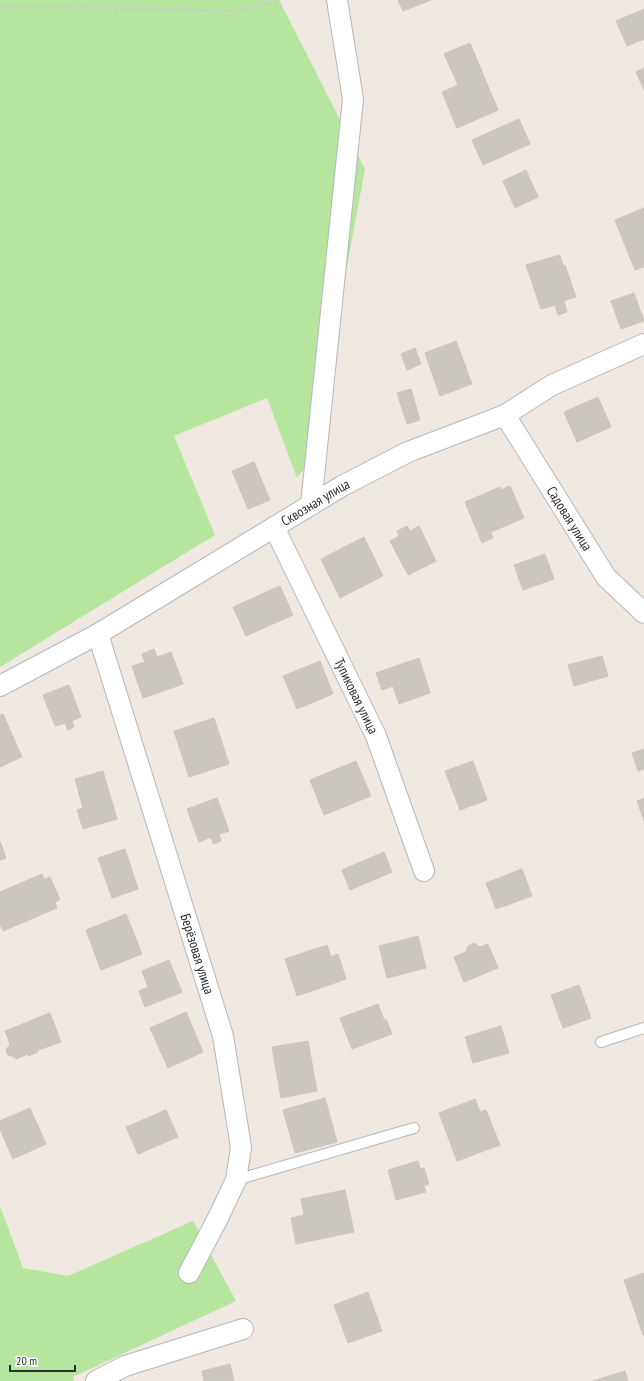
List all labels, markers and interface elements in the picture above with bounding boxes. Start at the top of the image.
street label: Сквозная улица [278,475,353,530]
street label: Садовая улица [543,483,596,554]
street label: Тупиковая улица [330,655,383,737]
street label: Берёзовая улица [177,911,218,996]
scale bar [10,1347,75,1373]
text: 20 m [16,1353,37,1368]

